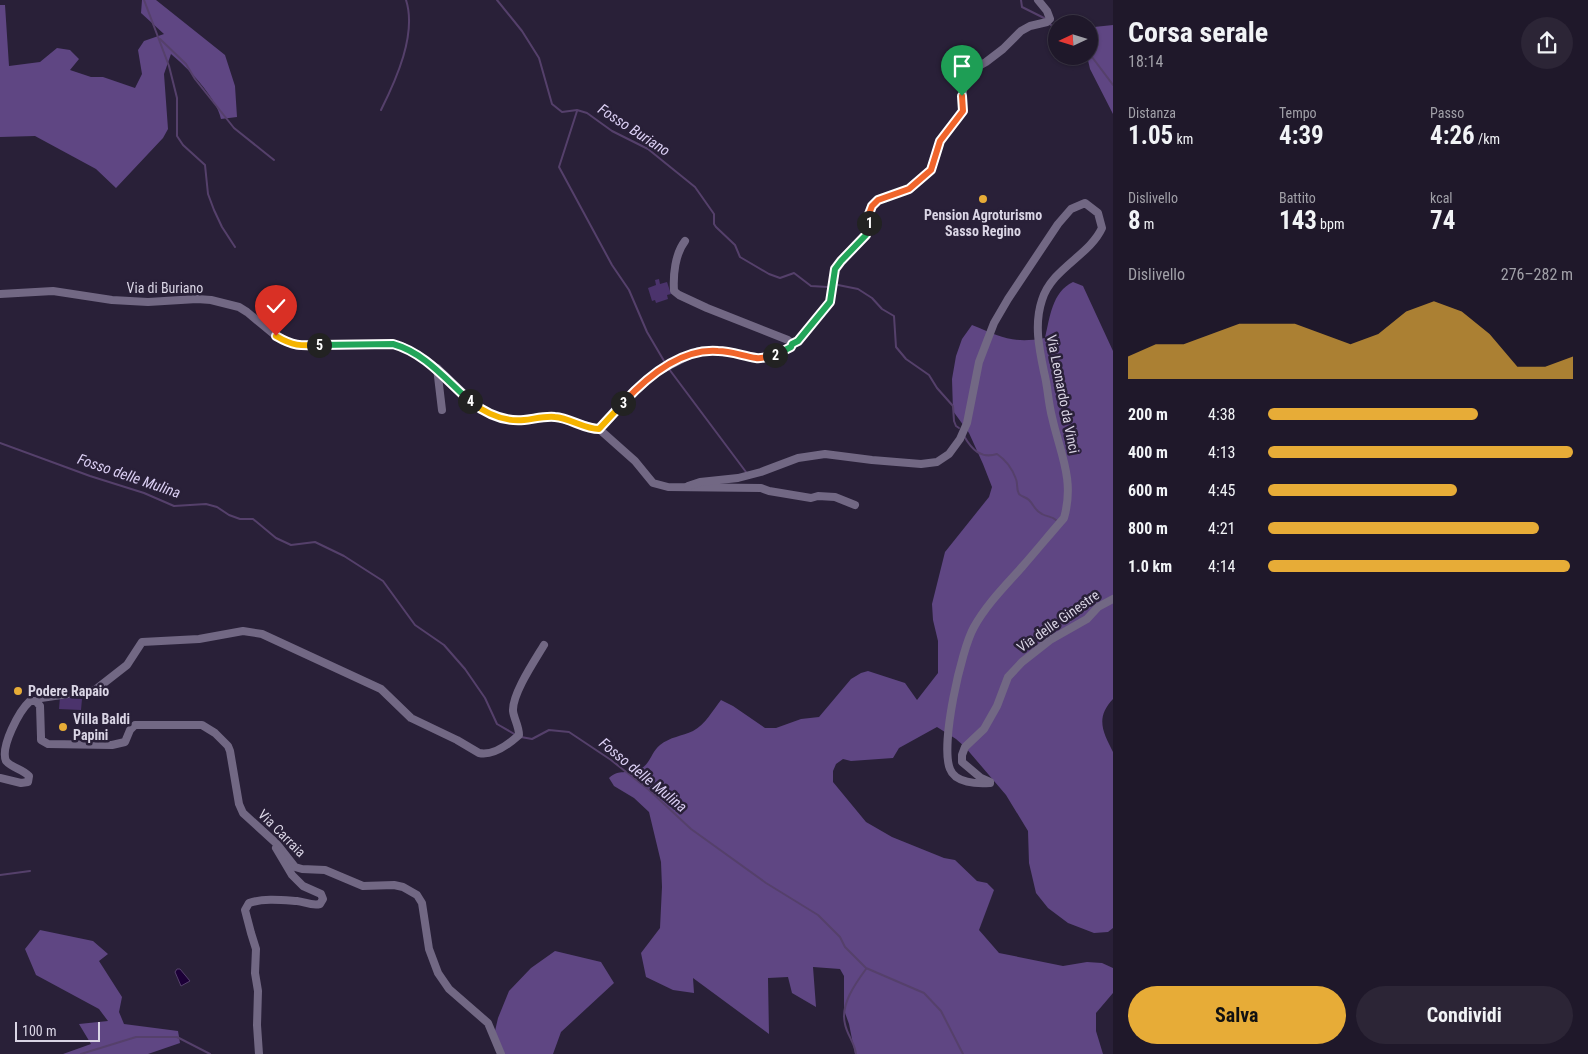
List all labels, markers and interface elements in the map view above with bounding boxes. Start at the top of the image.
north arrow [1048,15,1098,65]
map controls [1048,15,1098,65]
text: Corsa serale [1128,16,1268,49]
button: share [1521,17,1573,69]
pin [941,45,983,96]
icon: arrive [948,52,976,80]
text: 18:14 [1128,52,1163,71]
water label: Fosso Buriano [595,100,673,160]
text: Distanza [1128,105,1176,121]
text: Tempo [1279,105,1317,121]
text: Passo [1430,105,1464,121]
text: 1.05 [1128,121,1173,150]
text: 4:39 [1279,121,1324,150]
text: 4:26 [1430,121,1475,150]
text: km [1173,131,1193,147]
text: /km [1475,131,1500,147]
text: Dislivello [1128,190,1178,206]
text: Battito [1279,190,1316,206]
text: kcal [1430,190,1453,206]
marker: Pension Agroturismo Sasso Regino [977,193,989,205]
text: 8 [1128,206,1141,235]
text: 143 [1279,206,1317,235]
text: 74 [1430,206,1455,235]
place label: Pension Agroturismo Sasso Regino [924,207,1042,239]
pin: 1 [856,210,882,236]
text: 1 [866,215,873,231]
text: m [1141,216,1154,232]
text: bpm [1317,216,1344,232]
text: Dislivello [1128,265,1185,284]
text: 276–282 m [1501,265,1573,284]
street label: Via di Buriano [127,280,203,296]
pin [255,285,297,336]
icon: check [262,292,290,320]
pin: 5 [306,332,332,358]
street label: Via Leonardo da Vinci [1044,333,1082,455]
text: 5 [316,337,323,353]
pin: 2 [762,342,788,368]
text: 2 [772,347,779,363]
pin: 4 [458,388,482,414]
pin: 3 [610,390,636,416]
text: 4 [467,393,474,409]
text: 3 [620,395,627,411]
text: 200 m [1128,405,1168,424]
text: 4:38 [1208,405,1235,424]
text: 400 m [1128,443,1168,462]
text: 4:13 [1208,443,1235,462]
water label: Fosso delle Mulina [75,450,183,502]
text: 600 m [1128,481,1168,500]
text: 4:45 [1208,481,1235,500]
text: 800 m [1128,519,1168,538]
text: 4:21 [1208,519,1235,538]
text: 1.0 km [1128,557,1172,576]
text: 4:14 [1208,557,1235,576]
street label: Via delle Ginestre [1014,586,1103,655]
place label: Podere Rapaio [28,683,109,699]
marker: Podere Rapaio [12,685,24,697]
place label: Villa Baldi Papini [73,711,130,743]
marker: Villa Baldi Papini [57,721,69,733]
water label: Fosso delle Mulina [595,734,691,816]
street label: Via Carraia [255,806,309,860]
button: Salva [1128,986,1346,1044]
button: Condividi [1356,986,1573,1044]
scale bar [15,1019,100,1042]
text: 100 m [22,1023,57,1039]

